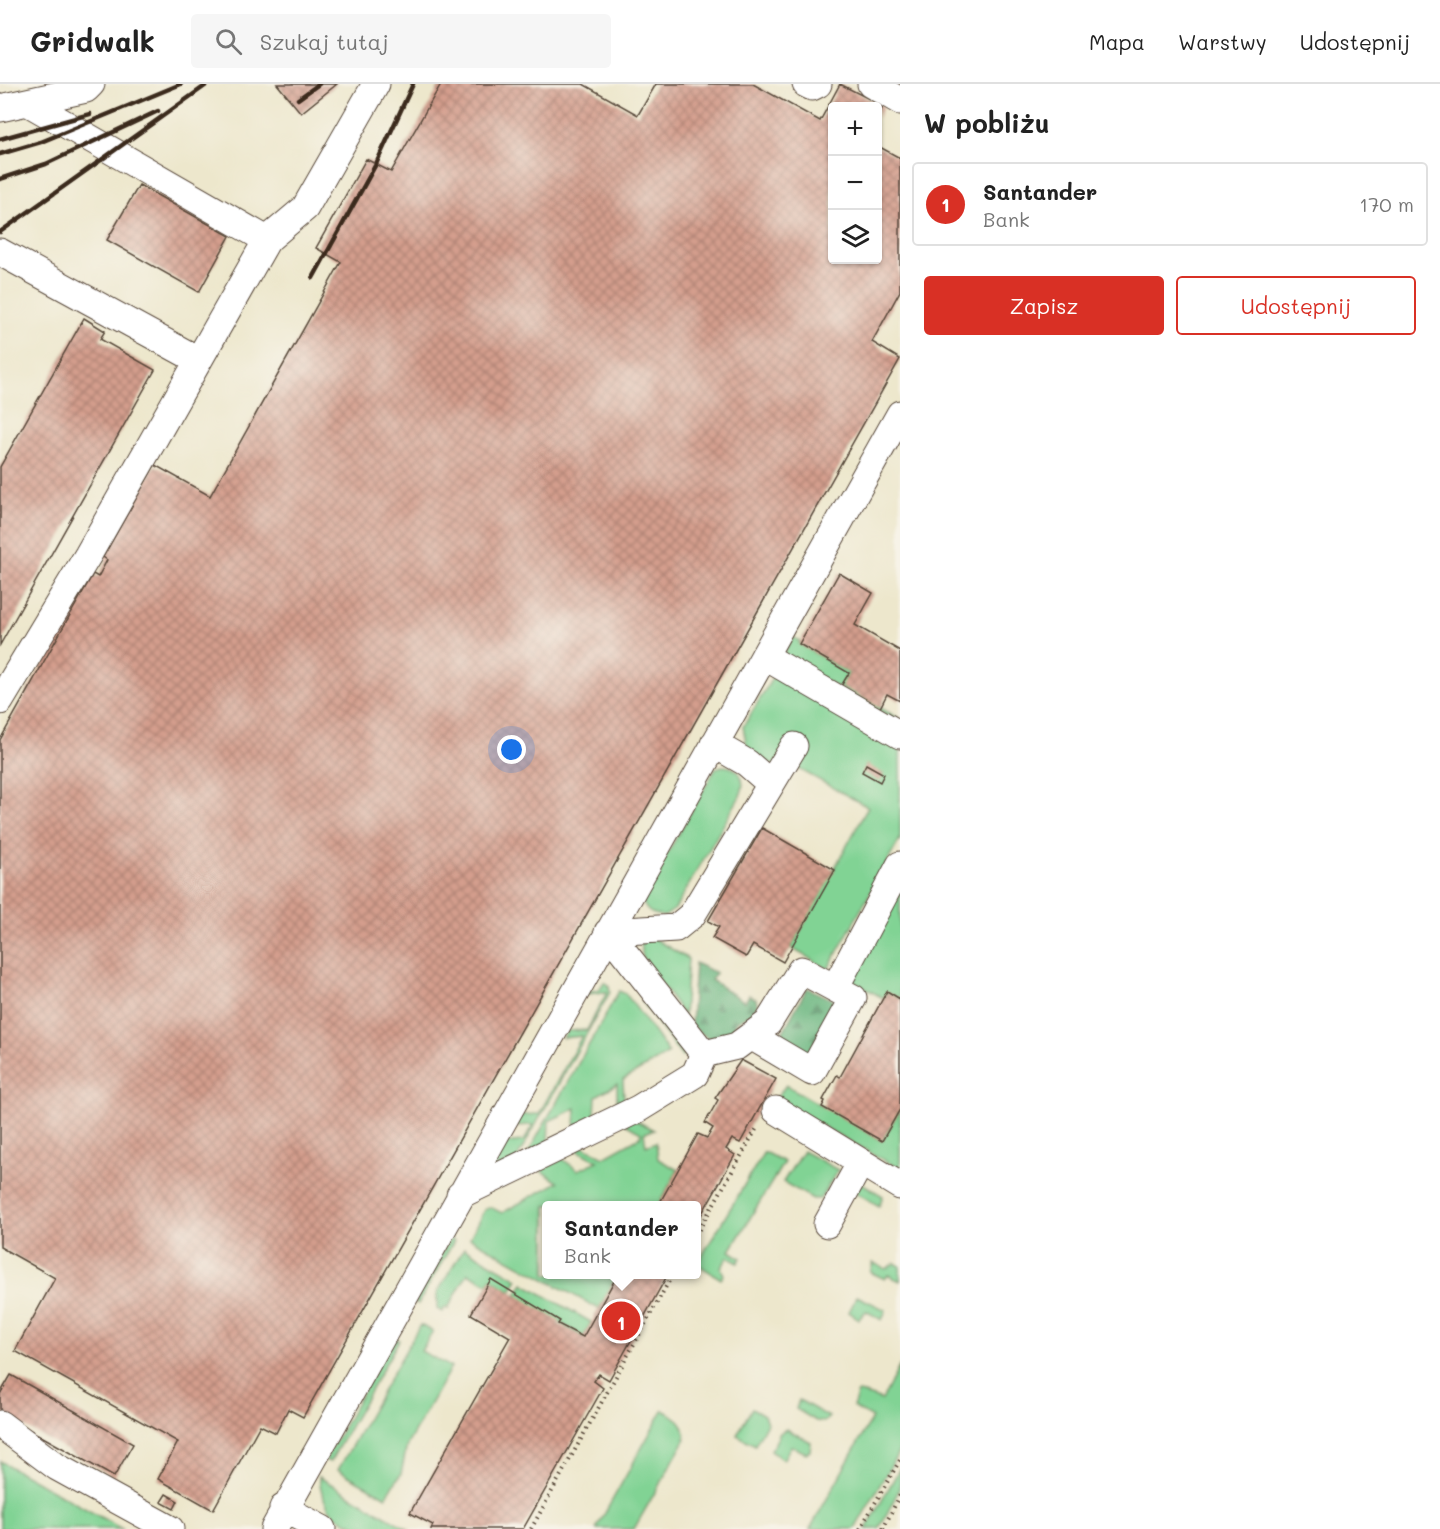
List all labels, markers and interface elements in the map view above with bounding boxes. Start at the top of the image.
search box [191,14,611,68]
text: Gridwalk [30,23,155,59]
icon: search [212,25,245,58]
text: Szukaj tutaj [260,27,389,56]
text: Mapa [1089,28,1145,55]
text: Warstwy [1178,28,1267,55]
text: Udostępnij [1300,28,1410,55]
map controls [828,102,882,264]
button: + [828,102,882,156]
text: W pobliżu [924,106,1050,140]
button: − [828,156,882,210]
text: Santander [983,177,1097,206]
text: 1 [941,191,950,217]
text: 170 m [1359,191,1414,217]
text: Bank [983,206,1030,232]
button: layers [828,210,882,264]
button: Zapisz [924,276,1164,335]
button: Udostępnij [1176,276,1416,335]
your location [497,735,526,764]
popup [542,1201,701,1279]
text: Santander [564,1213,679,1242]
text: Bank [564,1242,611,1268]
pin: 1 [602,1298,640,1344]

